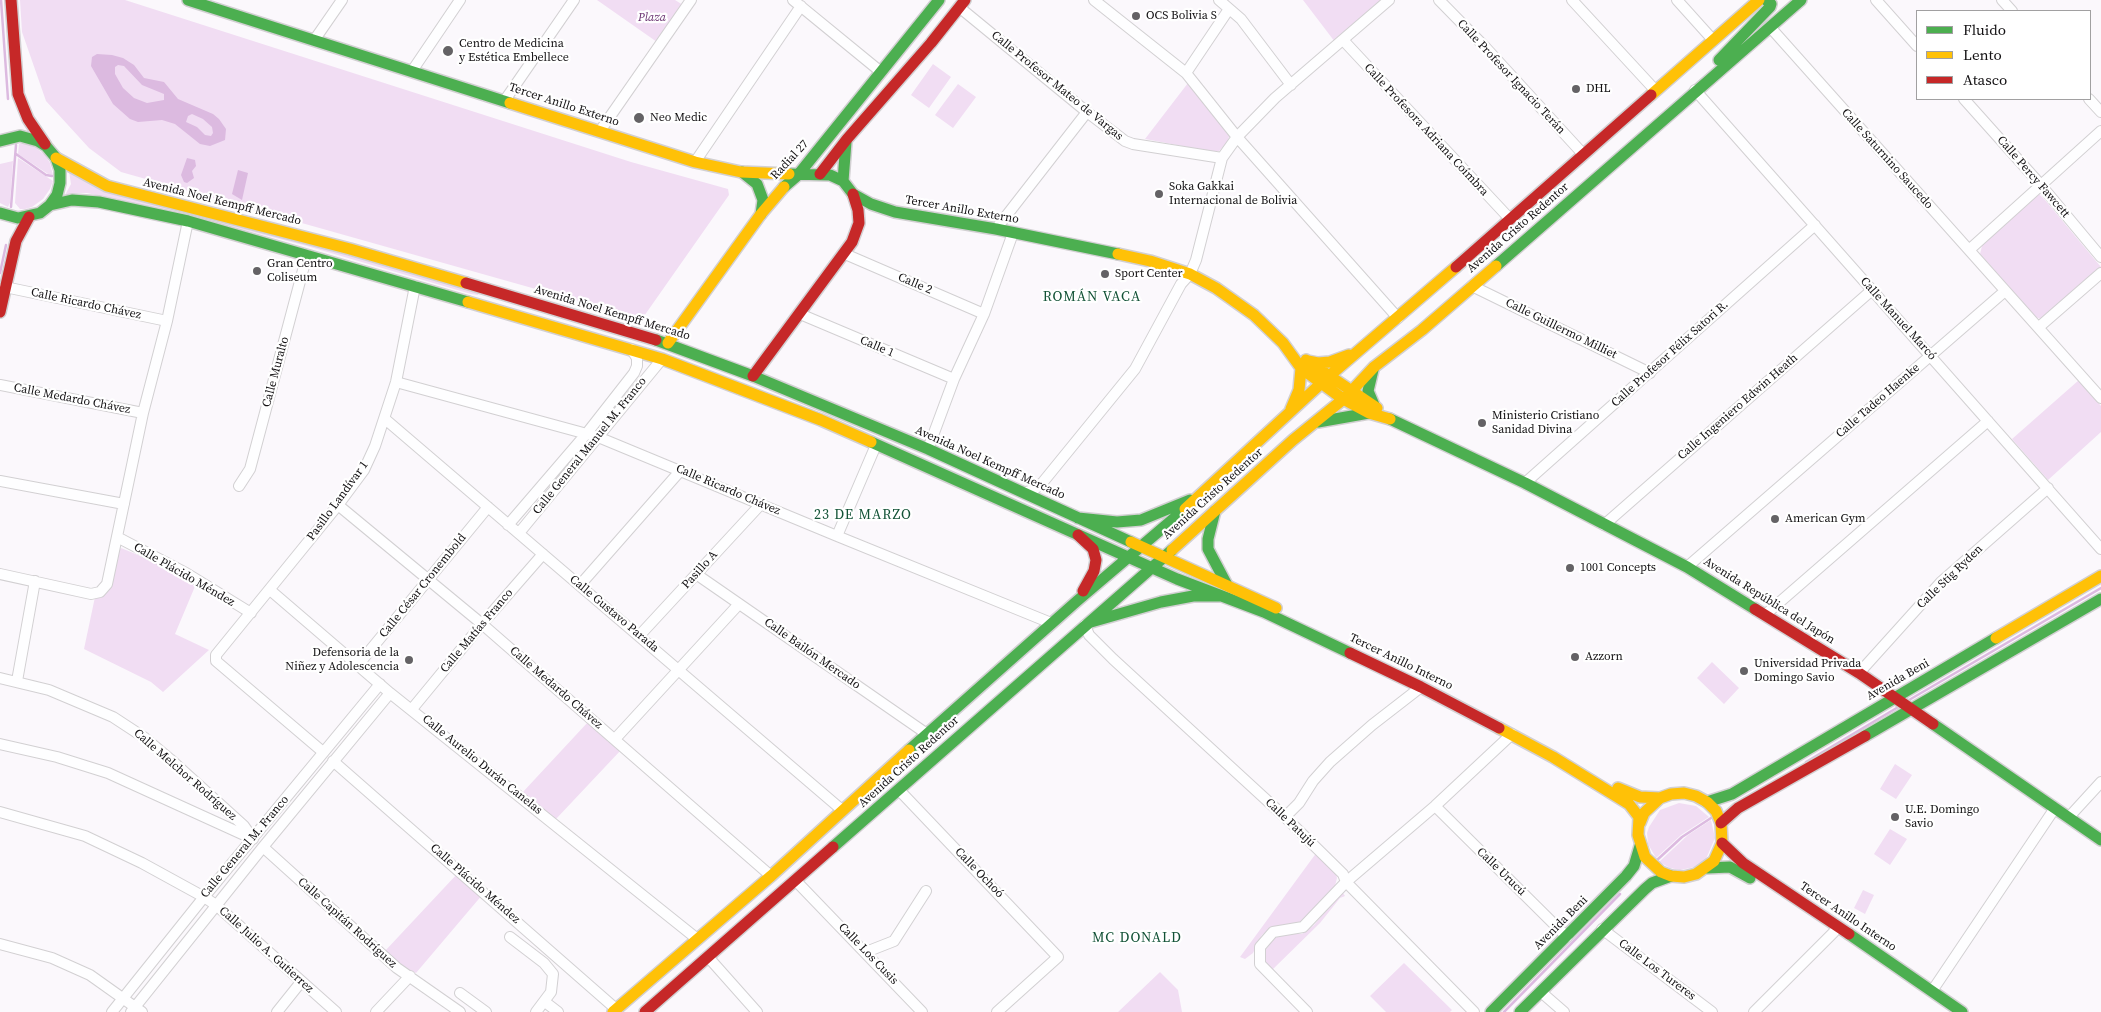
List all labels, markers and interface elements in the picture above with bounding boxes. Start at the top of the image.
place label: OCS Bolivia S [1146,9,1217,23]
marker: OCS Bolivia S [1130,10,1142,22]
legend [1916,10,2091,100]
park label: Plaza [638,11,666,25]
street label: Calle Profesor Ignacio Terán [1454,17,1568,137]
text: Fluido [1963,19,2006,40]
street label: Calle Profesor Mateo de Vargas [988,28,1126,144]
place label: Centro de Medicina y Estética Embellece [459,37,569,65]
marker: Centro de Medicina y Estética Embellece [441,44,455,58]
text: Lento [1963,44,2002,65]
street label: Calle Profesora Adriana Coímbra [1361,61,1491,199]
text: Atasco [1963,69,2007,90]
street label: Tercer Anillo Externo [507,80,621,130]
place label: DHL [1586,82,1611,96]
marker: DHL [1570,83,1582,95]
street label: Calle Saturnino Saucedo [1838,106,1936,212]
marker: Neo Medic [632,111,646,125]
place label: Neo Medic [650,111,707,125]
street label: Calle Percy Fawcett [1994,133,2072,221]
street label: Radial 27 [768,137,812,183]
street label: Avenida Noel Kempff Mercado [141,175,303,229]
place label: Soka Gakkai Internacional de Bolivia [1169,180,1297,208]
street label: Avenida Cristo Redentor [1464,180,1572,276]
marker: Soka Gakkai Internacional de Bolivia [1153,188,1165,200]
street label: Tercer Anillo Externo [904,193,1020,227]
place label: Gran Centro Coliseum [267,257,333,285]
marker: Gran Centro Coliseum [251,265,263,277]
place label: Sport Center [1115,267,1183,281]
marker: Sport Center [1099,268,1111,280]
street label: Calle 2 [896,270,934,298]
street label: Calle Manuel Marcó [1857,274,1939,364]
street label: Avenida Noel Kempff Mercado [532,282,692,344]
street label: Calle Ricardo Chávez [30,285,142,323]
district label: ROMÁN VACA [1042,289,1142,305]
street label: Calle Guillermo Milliet [1503,296,1619,362]
street label: Calle Profesor Félix Satori R. [1609,298,1731,410]
street label: Calle 1 [858,333,896,361]
street label: Calle Muralto [260,335,292,409]
street label: Calle Ingeniero Edwin Heath [1675,351,1801,463]
street label: Calle Tadeo Haenke [1833,361,1923,441]
street label: Calle General Manuel M. Franco [530,374,650,518]
street label: Calle Medardo Chávez [13,381,131,417]
place label: Ministerio Cristiano Sanidad Divina [1492,409,1599,437]
marker: Ministerio Cristiano Sanidad Divina [1476,417,1488,429]
street label: Avenida Noel Kempff Mercado [913,423,1067,503]
street label: Avenida Cristo Redentor [1160,445,1266,543]
street label: Pasillo Landívar 1 [304,458,372,544]
street label: Calle Ricardo Chávez [674,461,782,519]
district label: 23 DE MARZO [813,507,913,523]
place label: American Gym [1785,512,1866,526]
marker: American Gym [1769,513,1781,525]
street label: Calle César Cronembold [377,531,469,641]
street label: Calle Plácido Méndez [131,540,237,610]
street label: Calle Stig Ryden [1914,542,1986,612]
street label: Pasillo A [679,548,721,592]
street label: Avenida República del Japón [1701,555,1837,647]
place label: 1001 Concepts [1580,561,1656,575]
marker: 1001 Concepts [1564,562,1576,574]
street label: Calle Gustavo Parada [566,572,662,656]
street label: Calle Matías Franco [438,586,516,676]
street label: Calle Bailón Mercado [761,615,863,693]
street label: Tercer Anillo Interno [1347,631,1455,693]
street label: Calle Medardo Chávez [507,644,605,732]
place label: Defensoria de la Niñez y Adolescencia [285,646,399,674]
place label: Azzorn [1585,650,1623,664]
marker: Azzorn [1569,651,1581,663]
marker: Defensoria de la Niñez y Adolescencia [403,654,415,666]
street label: Avenida Beni [1864,656,1932,704]
place label: Universidad Privada Domingo Savio [1754,657,1861,685]
marker: Universidad Privada Domingo Savio [1738,665,1750,677]
street label: Calle Aurelio Durán Canelas [419,712,545,818]
street label: Avenida Cristo Redentor [856,713,962,811]
street label: Calle Melchor Rodríguez [131,726,239,824]
street label: Calle General M. Franco [198,793,292,901]
street label: Calle Patujú [1262,796,1318,850]
place label: U.E. Domingo Savio [1905,803,1979,831]
marker: U.E. Domingo Savio [1889,811,1901,823]
street label: Calle Plácido Méndez [427,841,523,927]
street label: Calle Ochoó [951,845,1007,901]
street label: Calle Urucú [1473,845,1529,899]
street label: Calle Capitán Rodríguez [295,875,399,971]
street label: Tercer Anillo Interno [1797,879,1899,955]
street label: Avenida Beni [1531,893,1591,953]
street label: Calle Julio A. Gutierrez [216,904,316,996]
street label: Calle Los Cusis [835,920,901,988]
district label: MC DONALD [1091,930,1183,946]
street label: Calle Los Tureres [1616,936,1698,1004]

